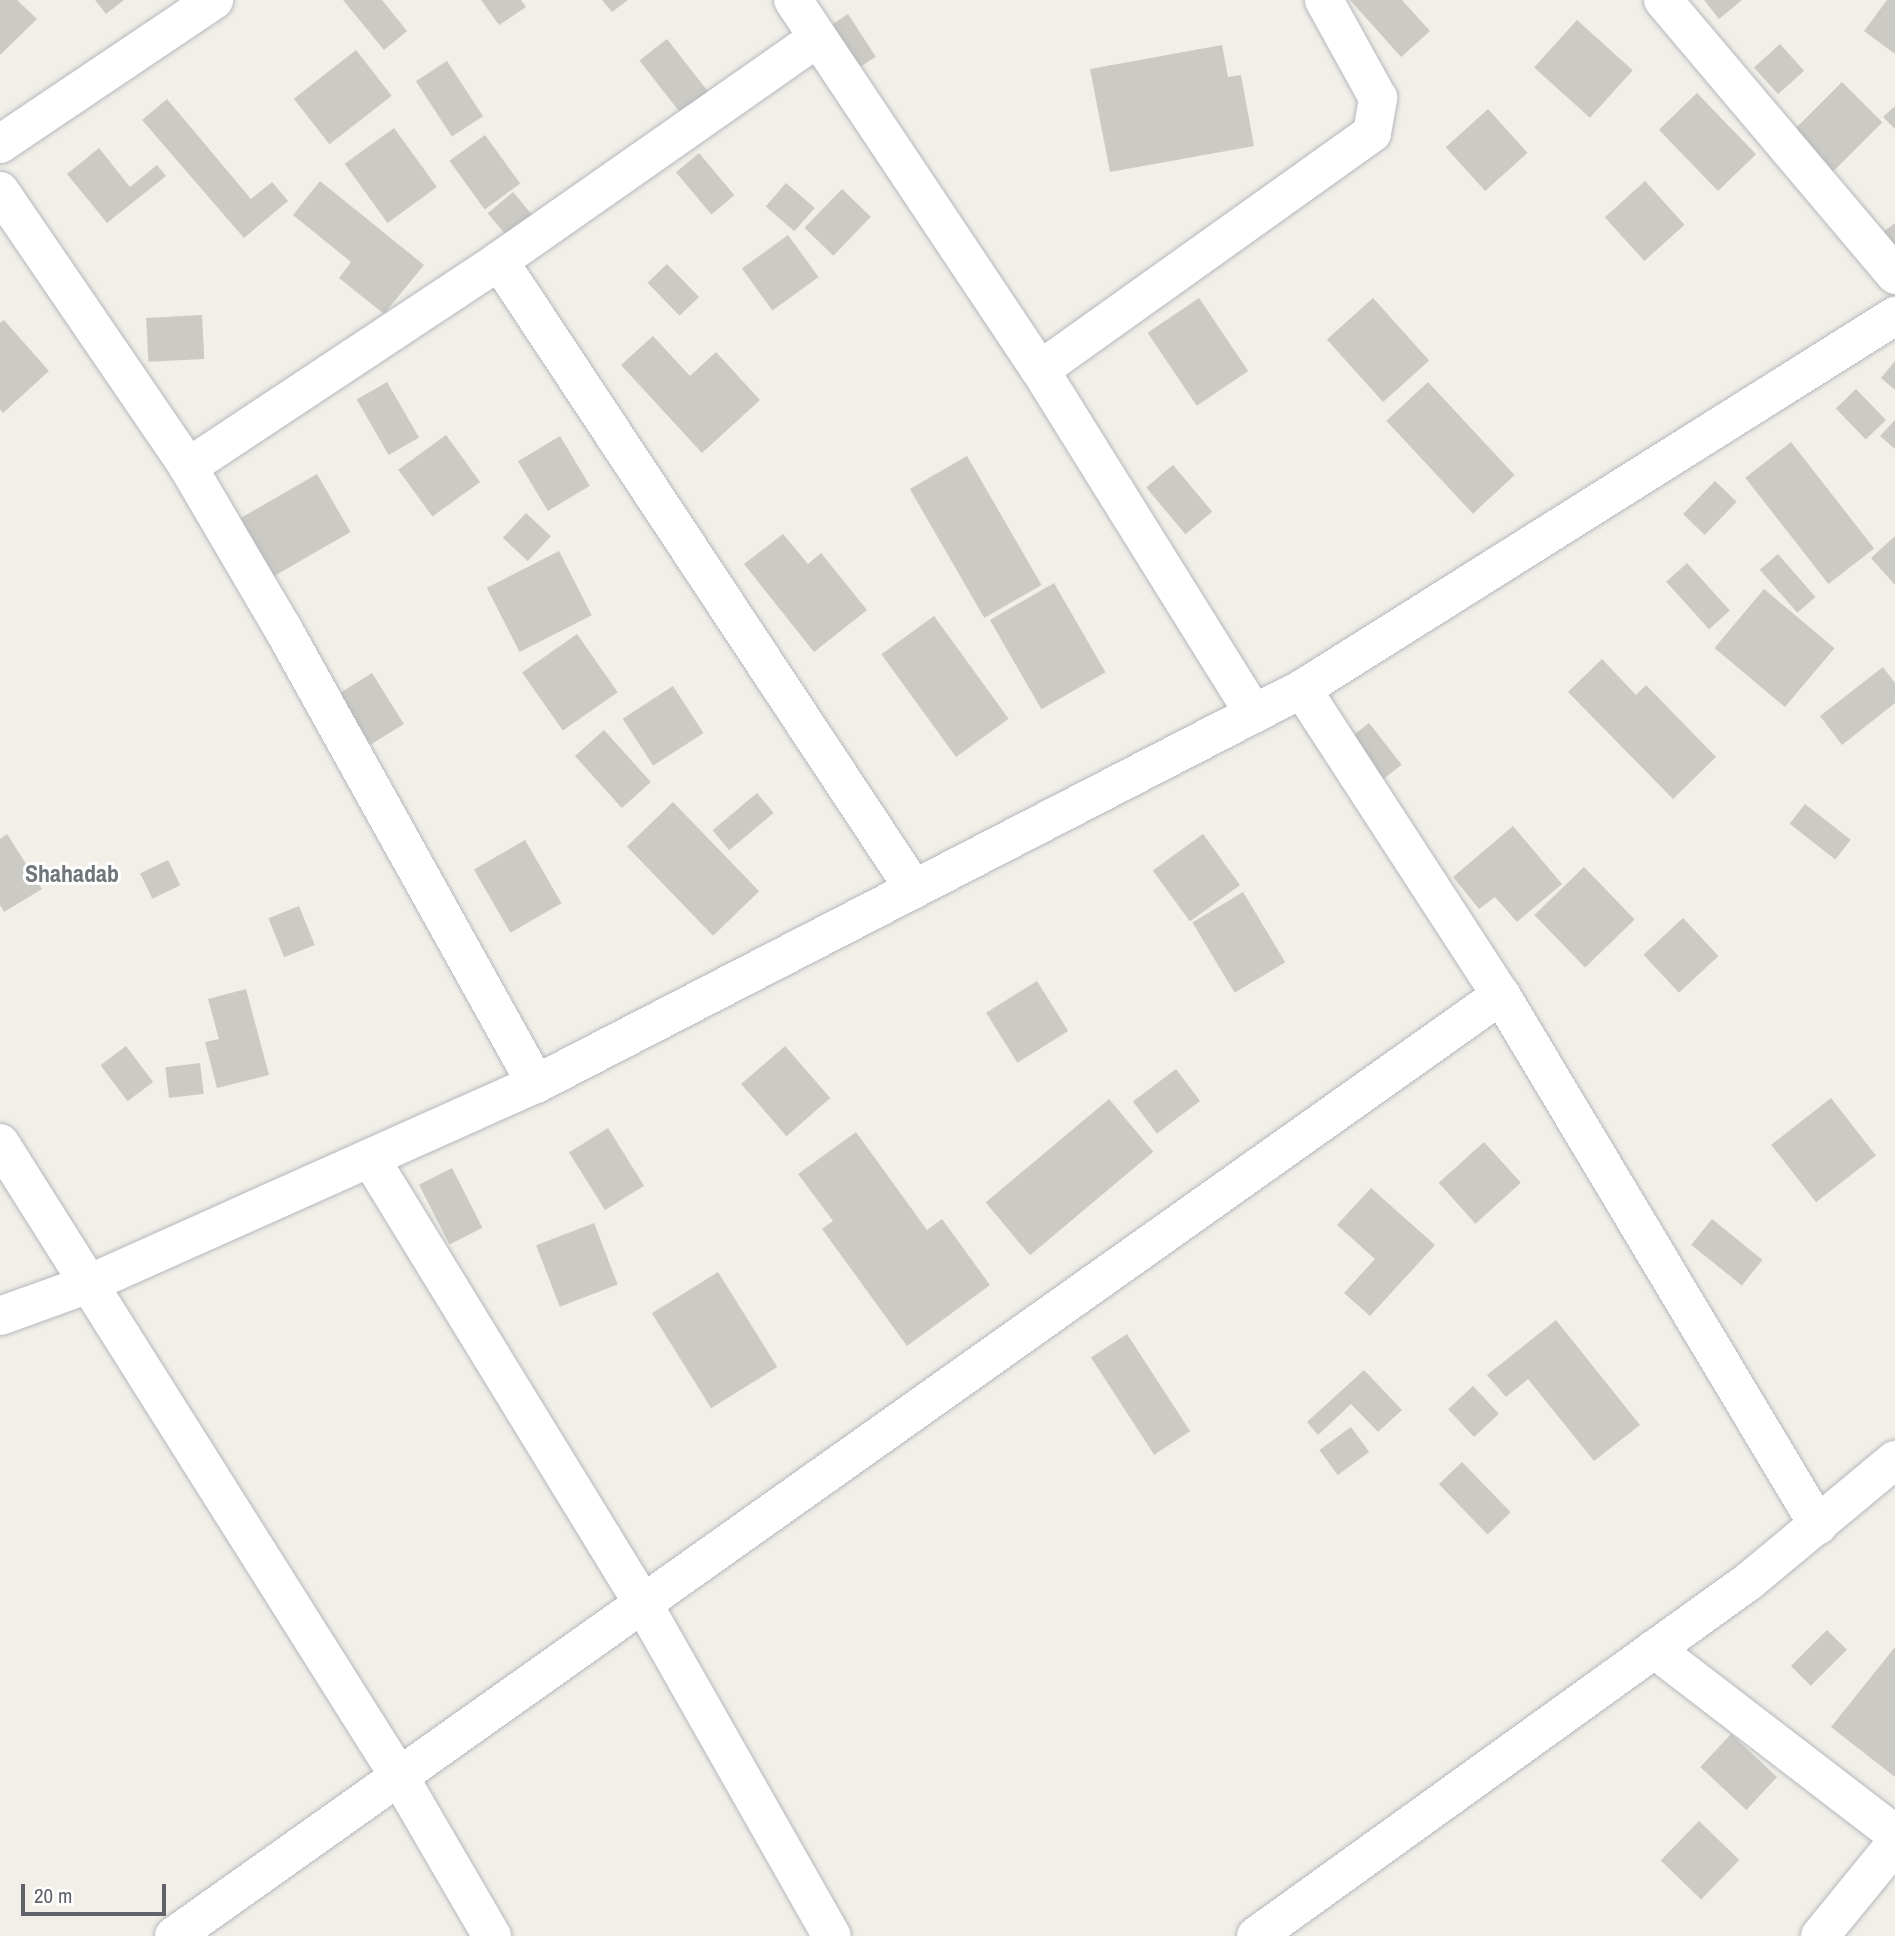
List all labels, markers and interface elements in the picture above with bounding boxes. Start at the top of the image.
district label: Shahadab [25,860,119,888]
scale bar [24,1870,170,1914]
text: 20 m [34,1881,72,1910]

